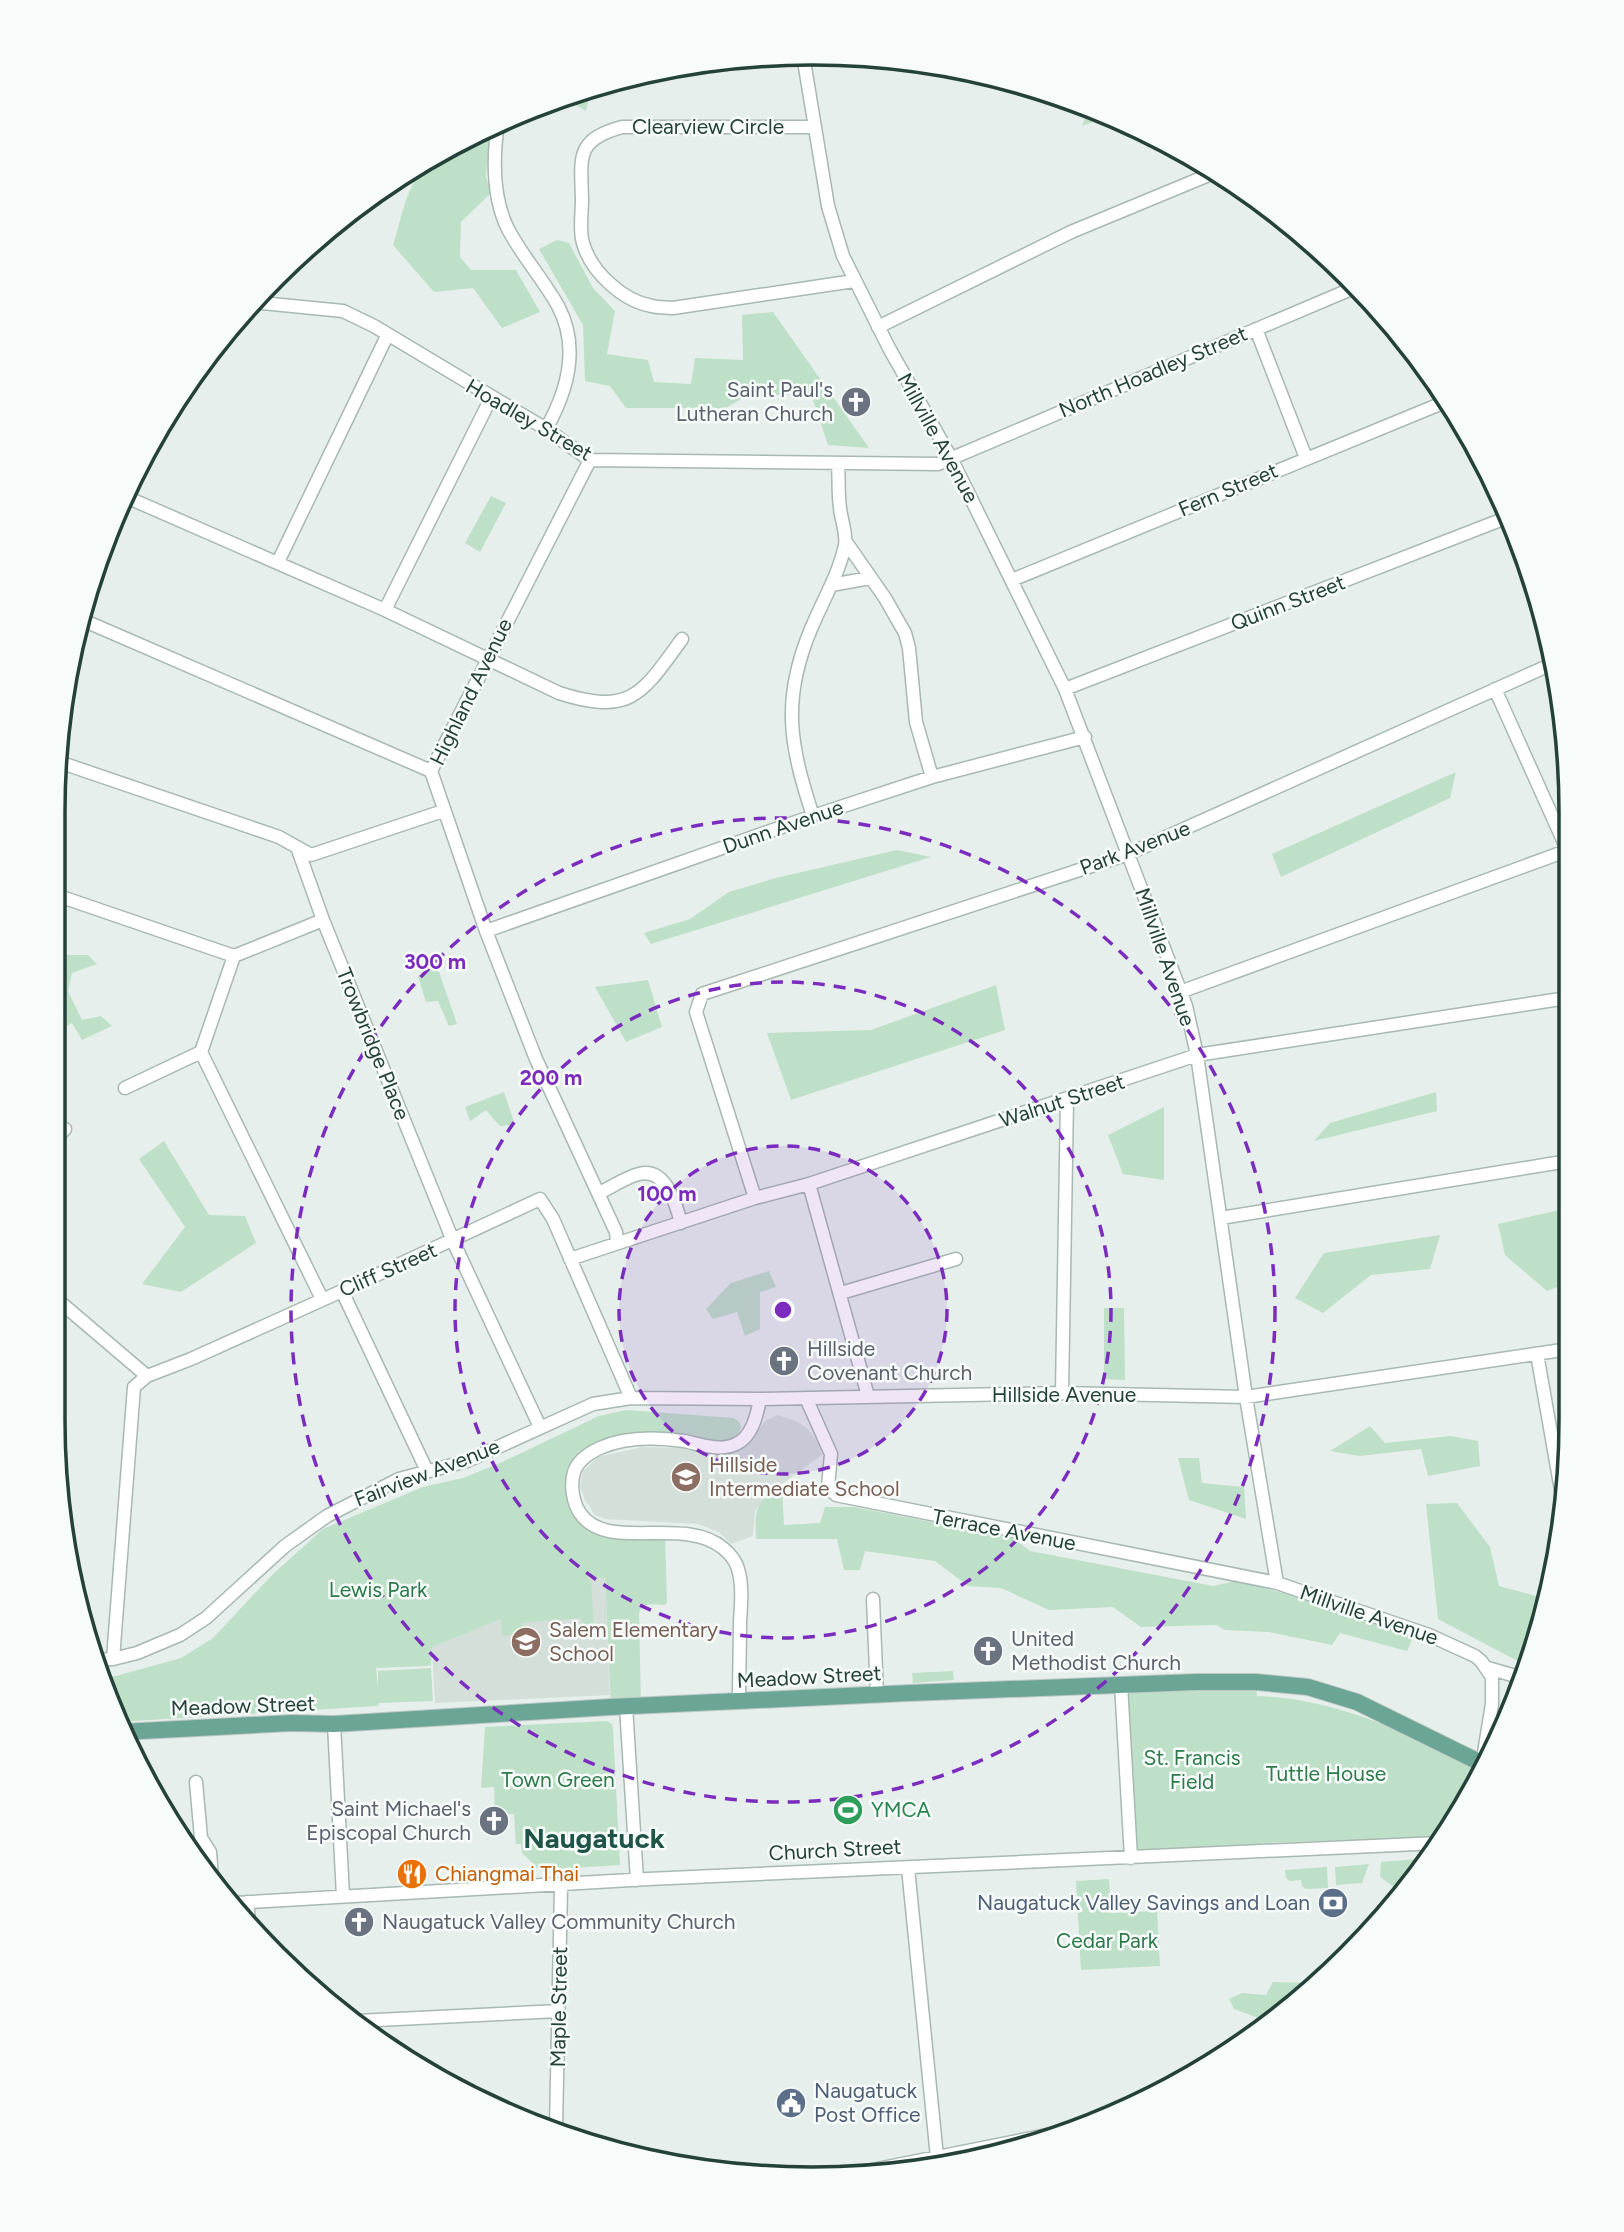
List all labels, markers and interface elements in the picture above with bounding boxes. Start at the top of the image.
street label: Clearview Circle [632,114,784,139]
street label: North Hoadley Street [1055,321,1251,423]
street label: Millville Avenue [892,368,984,507]
street label: Hoadley Street [462,373,597,466]
place label: Saint Paul's Lutheran Church [676,377,833,426]
church icon: Saint Paul's Lutheran Church [839,385,873,419]
street label: Fern Street [1174,457,1281,522]
street label: Quinn Street [1227,569,1349,636]
street label: Highland Avenue [424,614,517,769]
street label: Dunn Avenue [719,794,846,859]
street label: Park Avenue [1076,815,1194,880]
street label: Millville Avenue [1130,884,1201,1029]
text: 300 m [404,949,466,974]
street label: Trowbridge Place [332,964,415,1124]
text: 200 m [520,1065,582,1090]
street label: Walnut Street [996,1069,1128,1132]
text: 100 m [637,1181,697,1206]
street label: Cliff Street [335,1237,440,1302]
centre of rings [771,1298,795,1322]
place label: Hillside Covenant Church [807,1336,972,1385]
church icon: Hillside Covenant Church [767,1344,801,1378]
street label: Hillside Avenue [992,1382,1136,1407]
street label: Fairview Avenue [351,1433,503,1512]
place label: Hillside Intermediate School [709,1452,900,1501]
school or university icon: Hillside Intermediate School [669,1460,703,1494]
street label: Terrace Avenue [930,1503,1078,1556]
park label: Lewis Park [329,1577,428,1602]
street label: Millville Avenue [1297,1579,1442,1650]
place label: Salem Elementary School [549,1617,718,1666]
school or university icon: Salem Elementary School [509,1625,543,1659]
place label: United Methodist Church [1011,1626,1181,1675]
church icon: United Methodist Church [971,1634,1005,1668]
street label: Meadow Street [736,1660,882,1693]
street label: Meadow Street [170,1690,316,1721]
park label: St. Francis Field [1143,1745,1241,1794]
park label: Tuttle House [1266,1761,1386,1786]
park label: Town Green [501,1767,615,1792]
sports icon: YMCA [831,1793,865,1827]
place label: Saint Michael's Episcopal Church [306,1796,471,1845]
place label: YMCA [871,1797,931,1822]
church icon: Saint Michael's Episcopal Church [477,1804,511,1838]
district label: Naugatuck [523,1821,665,1855]
street label: Church Street [768,1834,902,1865]
restaurant icon: Chiangmai Thai [395,1857,429,1891]
place label: Chiangmai Thai [435,1861,579,1886]
bank icon: Naugatuck Valley Savings and Loan [1316,1886,1350,1920]
place label: Naugatuck Valley Savings and Loan [977,1890,1310,1915]
church icon: Naugatuck Valley Community Church [342,1905,376,1939]
place label: Naugatuck Valley Community Church [382,1909,736,1934]
park label: Cedar Park [1056,1928,1159,1953]
street label: Maple Street [545,1946,572,2068]
place label: Naugatuck Post Office [814,2078,921,2127]
public building icon: Naugatuck Post Office [774,2086,808,2120]

